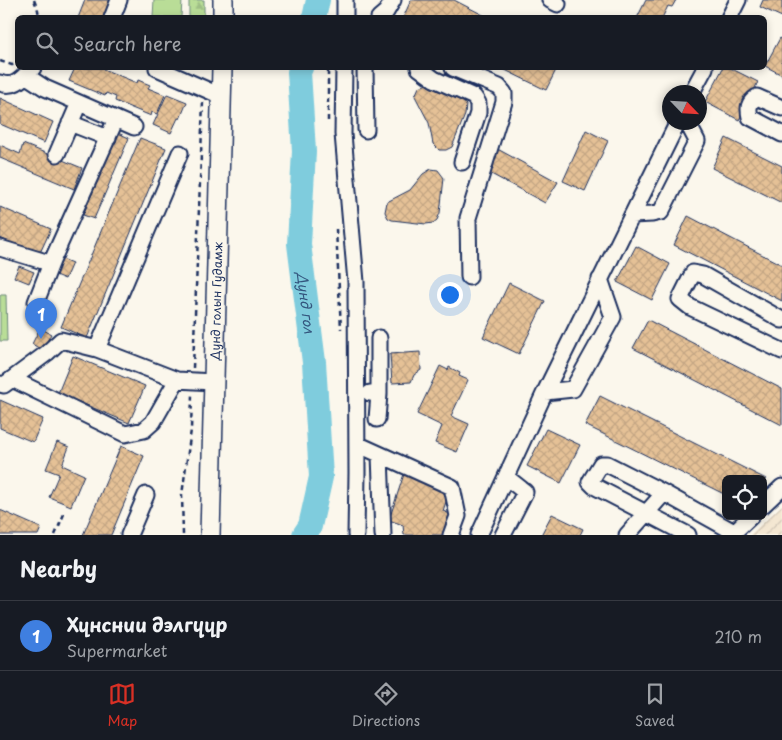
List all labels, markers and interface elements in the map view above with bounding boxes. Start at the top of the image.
search box [15,15,767,70]
icon: search [33,29,61,57]
text: Search here [73,29,182,57]
north arrow [662,85,707,130]
street label: Дунд голын Гудамж [205,242,227,361]
water label: Дунд гол [292,269,321,335]
your location [437,282,463,308]
pin: 1 [25,298,57,339]
map controls [722,475,767,520]
button: locate [722,475,767,520]
text: Nearby [20,552,97,584]
text: Хүнснии дэлгүүр [67,610,227,638]
text: 1 [32,624,40,648]
text: 210 m [714,624,762,648]
text: Supermarket [67,638,167,662]
tab: Map [107,680,137,731]
tab: Directions [352,680,420,731]
tab: Saved [635,680,675,731]

